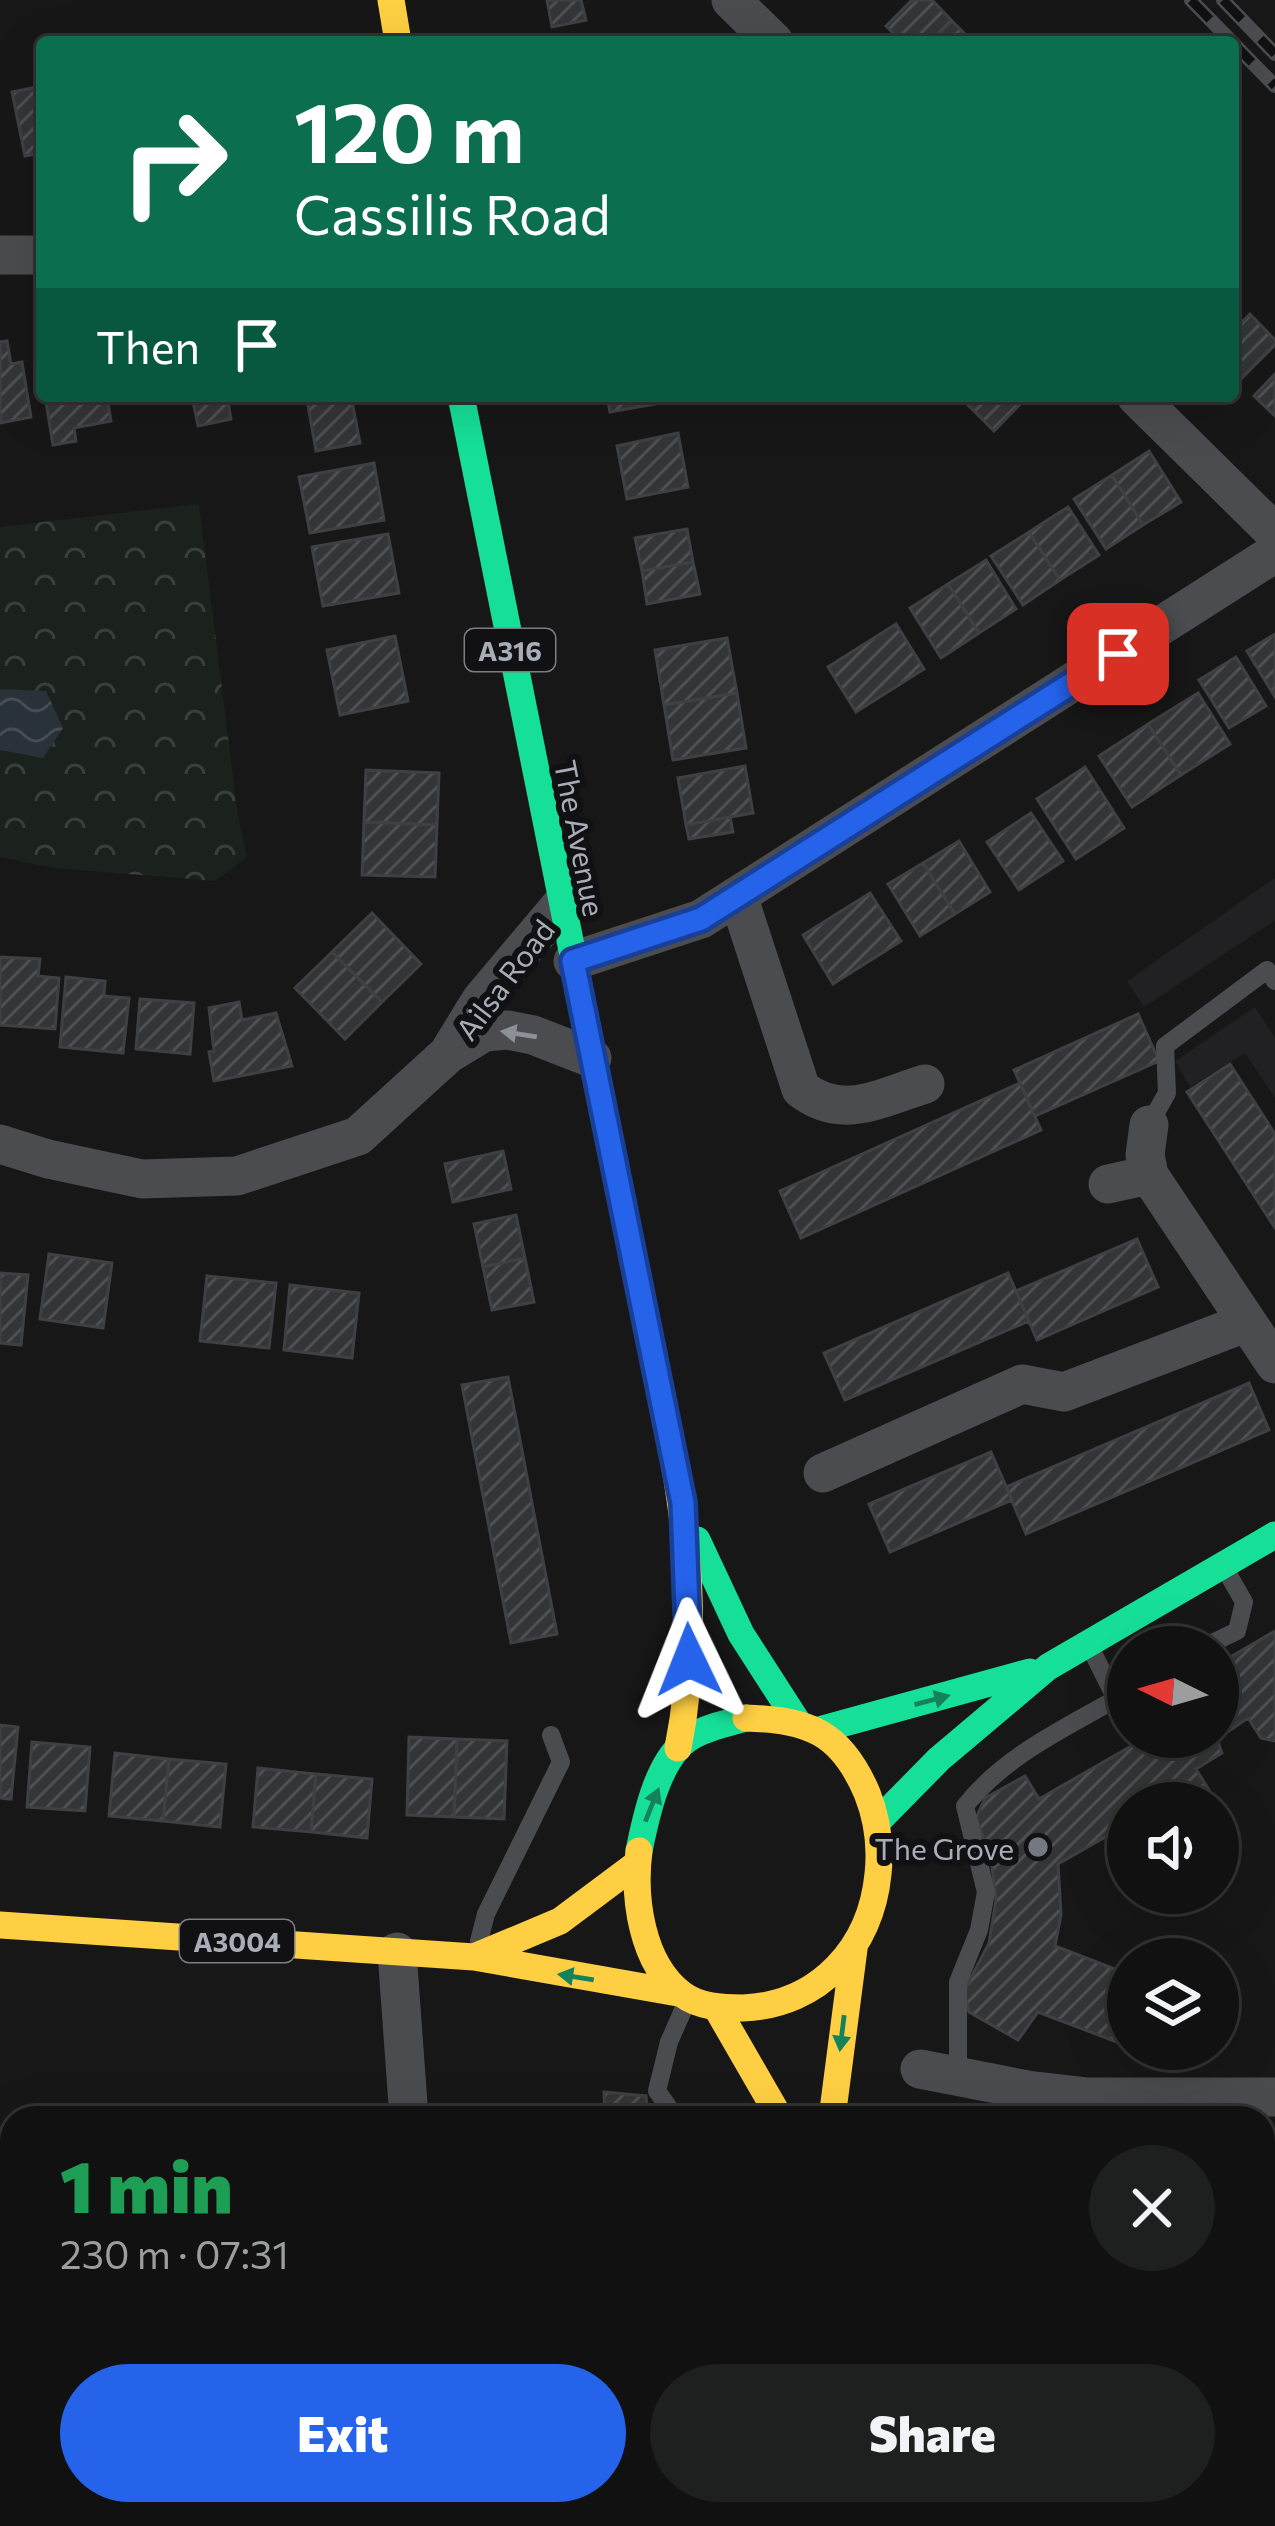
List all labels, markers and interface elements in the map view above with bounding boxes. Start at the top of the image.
text: 120 m [294,78,524,180]
icon: right [96,84,252,240]
text: Cassilis Road [294,180,611,246]
icon: arrive [224,312,290,378]
text: Then [96,318,200,373]
pin [1067,603,1169,705]
icon: arrive [1085,621,1151,687]
road number: A316 [465,629,555,671]
street label: The Avenue [548,757,614,919]
street label: Ailsa Road [447,911,561,1047]
one-way arrow [499,1025,537,1043]
position arrow [626,1597,752,1723]
north arrow [1107,1626,1239,1758]
map controls [1107,1626,1239,2070]
one-way arrow [914,1689,951,1708]
button: sound [1107,1782,1239,1914]
one-way arrow [643,1786,662,1822]
place label: The Grove [874,1829,1014,1866]
marker: The Grove [1025,1834,1051,1860]
road number: A3004 [180,1920,294,1962]
button: layers [1107,1938,1239,2070]
one-way arrow [556,1967,594,1985]
one-way arrow [832,2015,851,2053]
text: 1 min [60,2140,233,2228]
button: close [1089,2145,1215,2271]
text: 230 m · 07:31 [60,2229,289,2277]
button: Exit [60,2364,626,2502]
button: Share [650,2364,1215,2502]

